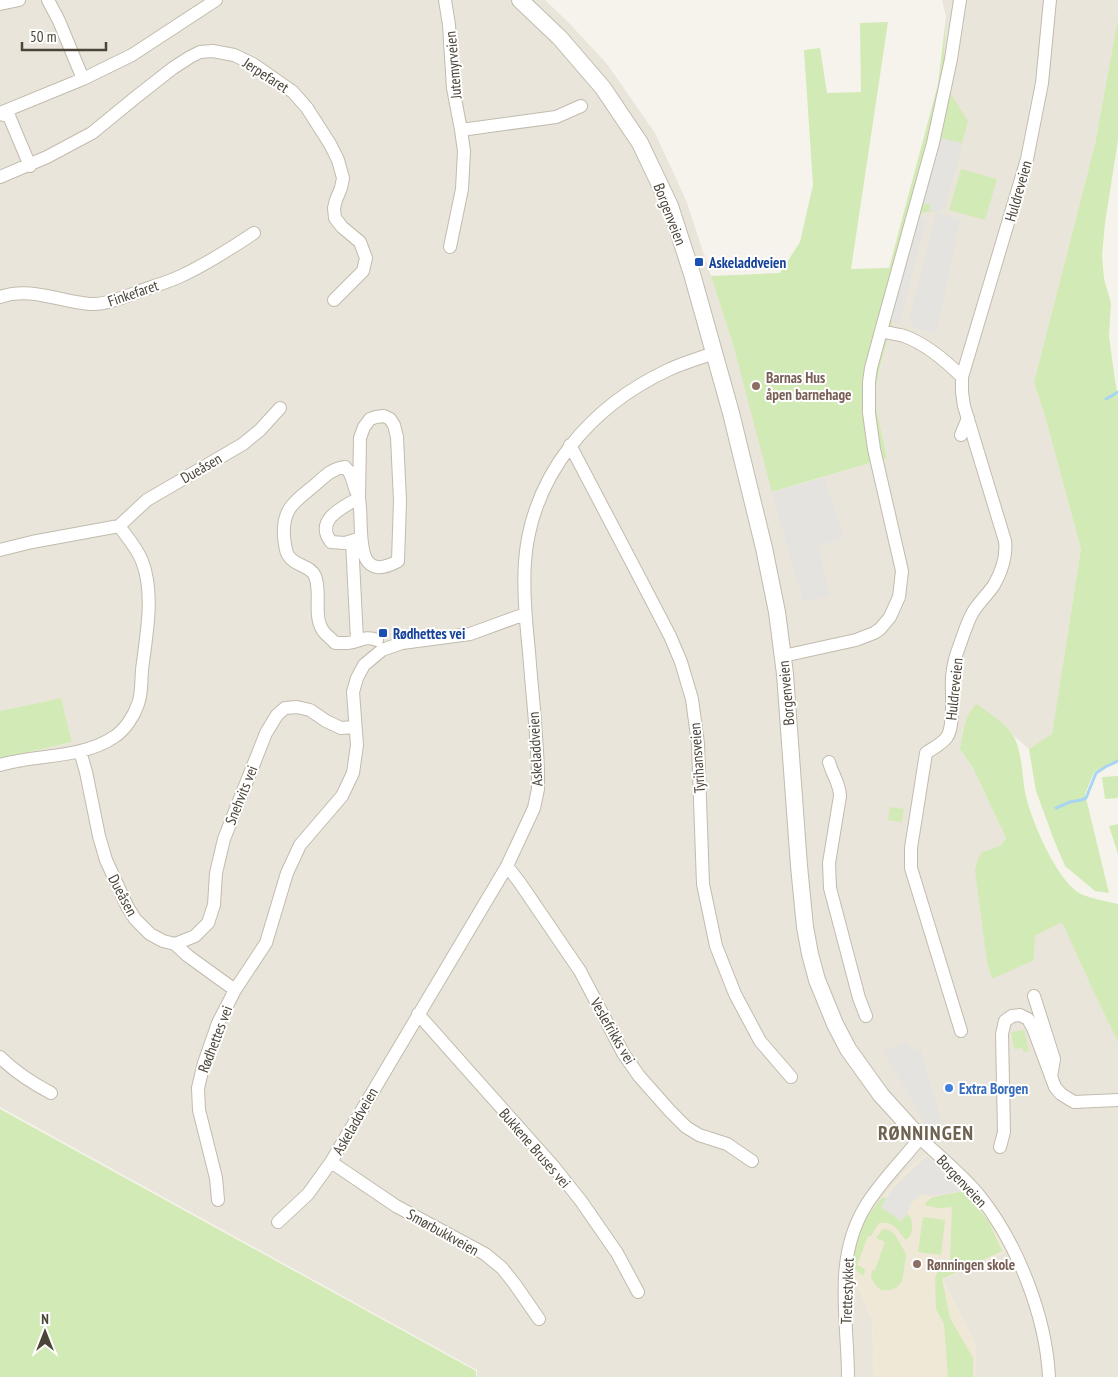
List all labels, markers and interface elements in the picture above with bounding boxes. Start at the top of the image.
scale bar [22,20,106,52]
text: 50 m [30,27,56,46]
street label: Jutemyrveien [441,30,466,101]
street label: Jerpefaret [239,53,293,97]
street label: Huldreveien [1000,158,1036,224]
street label: Borgenveien [649,180,691,248]
place label: Askeladdveien [708,253,787,272]
marker: Askeladdveien [693,256,705,268]
street label: Finkefaret [105,276,161,310]
place label: Barnas Hus åpen barnehage [766,368,852,404]
marker: Barnas Hus åpen barnehage [750,380,762,392]
street label: Dueåsen [177,449,225,487]
place label: Rødhettes vei [393,624,465,643]
marker: Rødhettes vei [377,627,389,639]
street label: Huldreveien [941,657,967,721]
street label: Borgenveien [774,660,798,726]
street label: Askeladdveien [524,711,546,787]
street label: Tyrihansveien [685,722,709,794]
street label: Snehvits vei [220,762,262,828]
street label: Dueåsen [104,871,142,919]
street label: Veslefrikks vei [586,994,640,1068]
street label: Rødhettes vei [194,1003,236,1075]
place label: Extra Borgen [959,1079,1029,1098]
marker: Extra Borgen [943,1082,955,1094]
street label: Askeladdveien [328,1084,382,1158]
street label: Bukkene Bruses vei [495,1104,575,1192]
district label: RØNNINGEN [878,1120,974,1146]
street label: Borgenveien [933,1151,991,1211]
street label: Smørbukkveien [404,1204,482,1260]
place label: Rønningen skole [927,1255,1015,1274]
street label: Trettestykket [836,1257,858,1325]
marker: Rønningen skole [911,1258,923,1270]
north arrow [20,1307,70,1357]
text: N [41,1310,49,1328]

